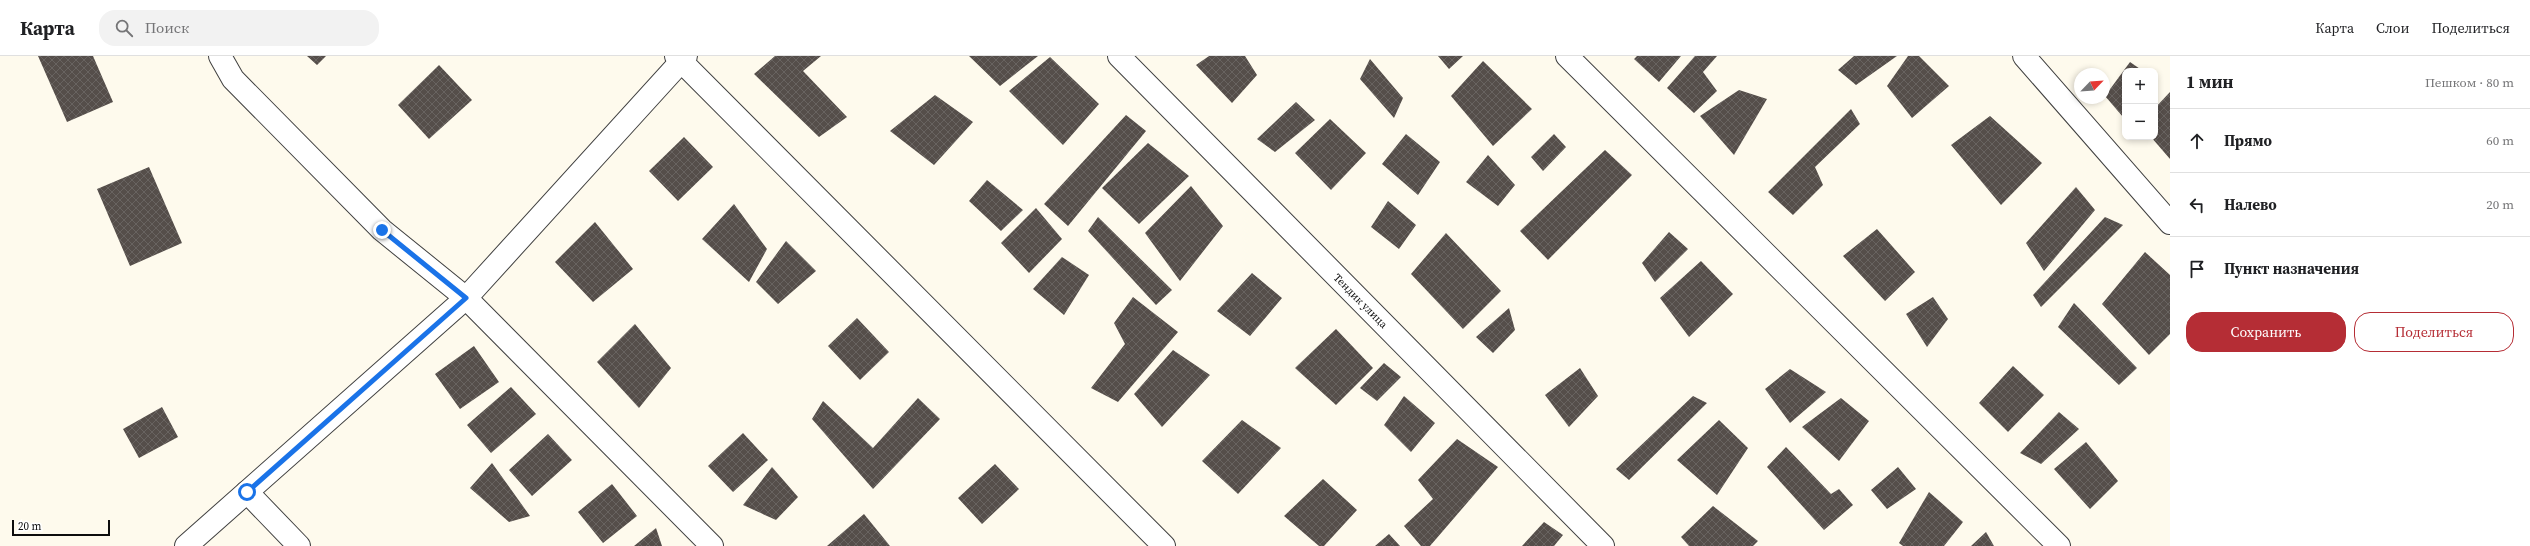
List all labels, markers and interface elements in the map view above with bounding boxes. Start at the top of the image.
search box [99,10,379,46]
text: Карта [20,15,75,41]
icon: search [113,17,135,39]
text: Поиск [145,17,189,38]
text: Карта [2315,18,2354,38]
text: Слои [2376,18,2410,38]
text: Поделиться [2432,18,2510,38]
north arrow [2074,68,2110,104]
map controls [2122,68,2158,140]
button: + [2122,68,2158,104]
text: 1 мин [2186,70,2234,94]
text: Пешком · 80 m [2425,74,2514,91]
button: − [2122,104,2158,140]
icon: ahead [2186,130,2208,152]
text: Прямо [2224,130,2272,151]
text: 60 m [2486,132,2514,149]
icon: left [2186,194,2208,216]
text: Налево [2224,194,2277,215]
text: 20 m [2486,196,2514,213]
route end [373,221,391,239]
icon: arrive [2186,258,2208,280]
text: Пункт назначения [2224,258,2359,279]
street label: Тендик улица [1330,270,1391,332]
button: Сохранить [2186,312,2346,352]
button: Поделиться [2354,312,2514,352]
route start [238,483,256,501]
scale bar [12,518,110,537]
text: 20 m [18,519,41,534]

